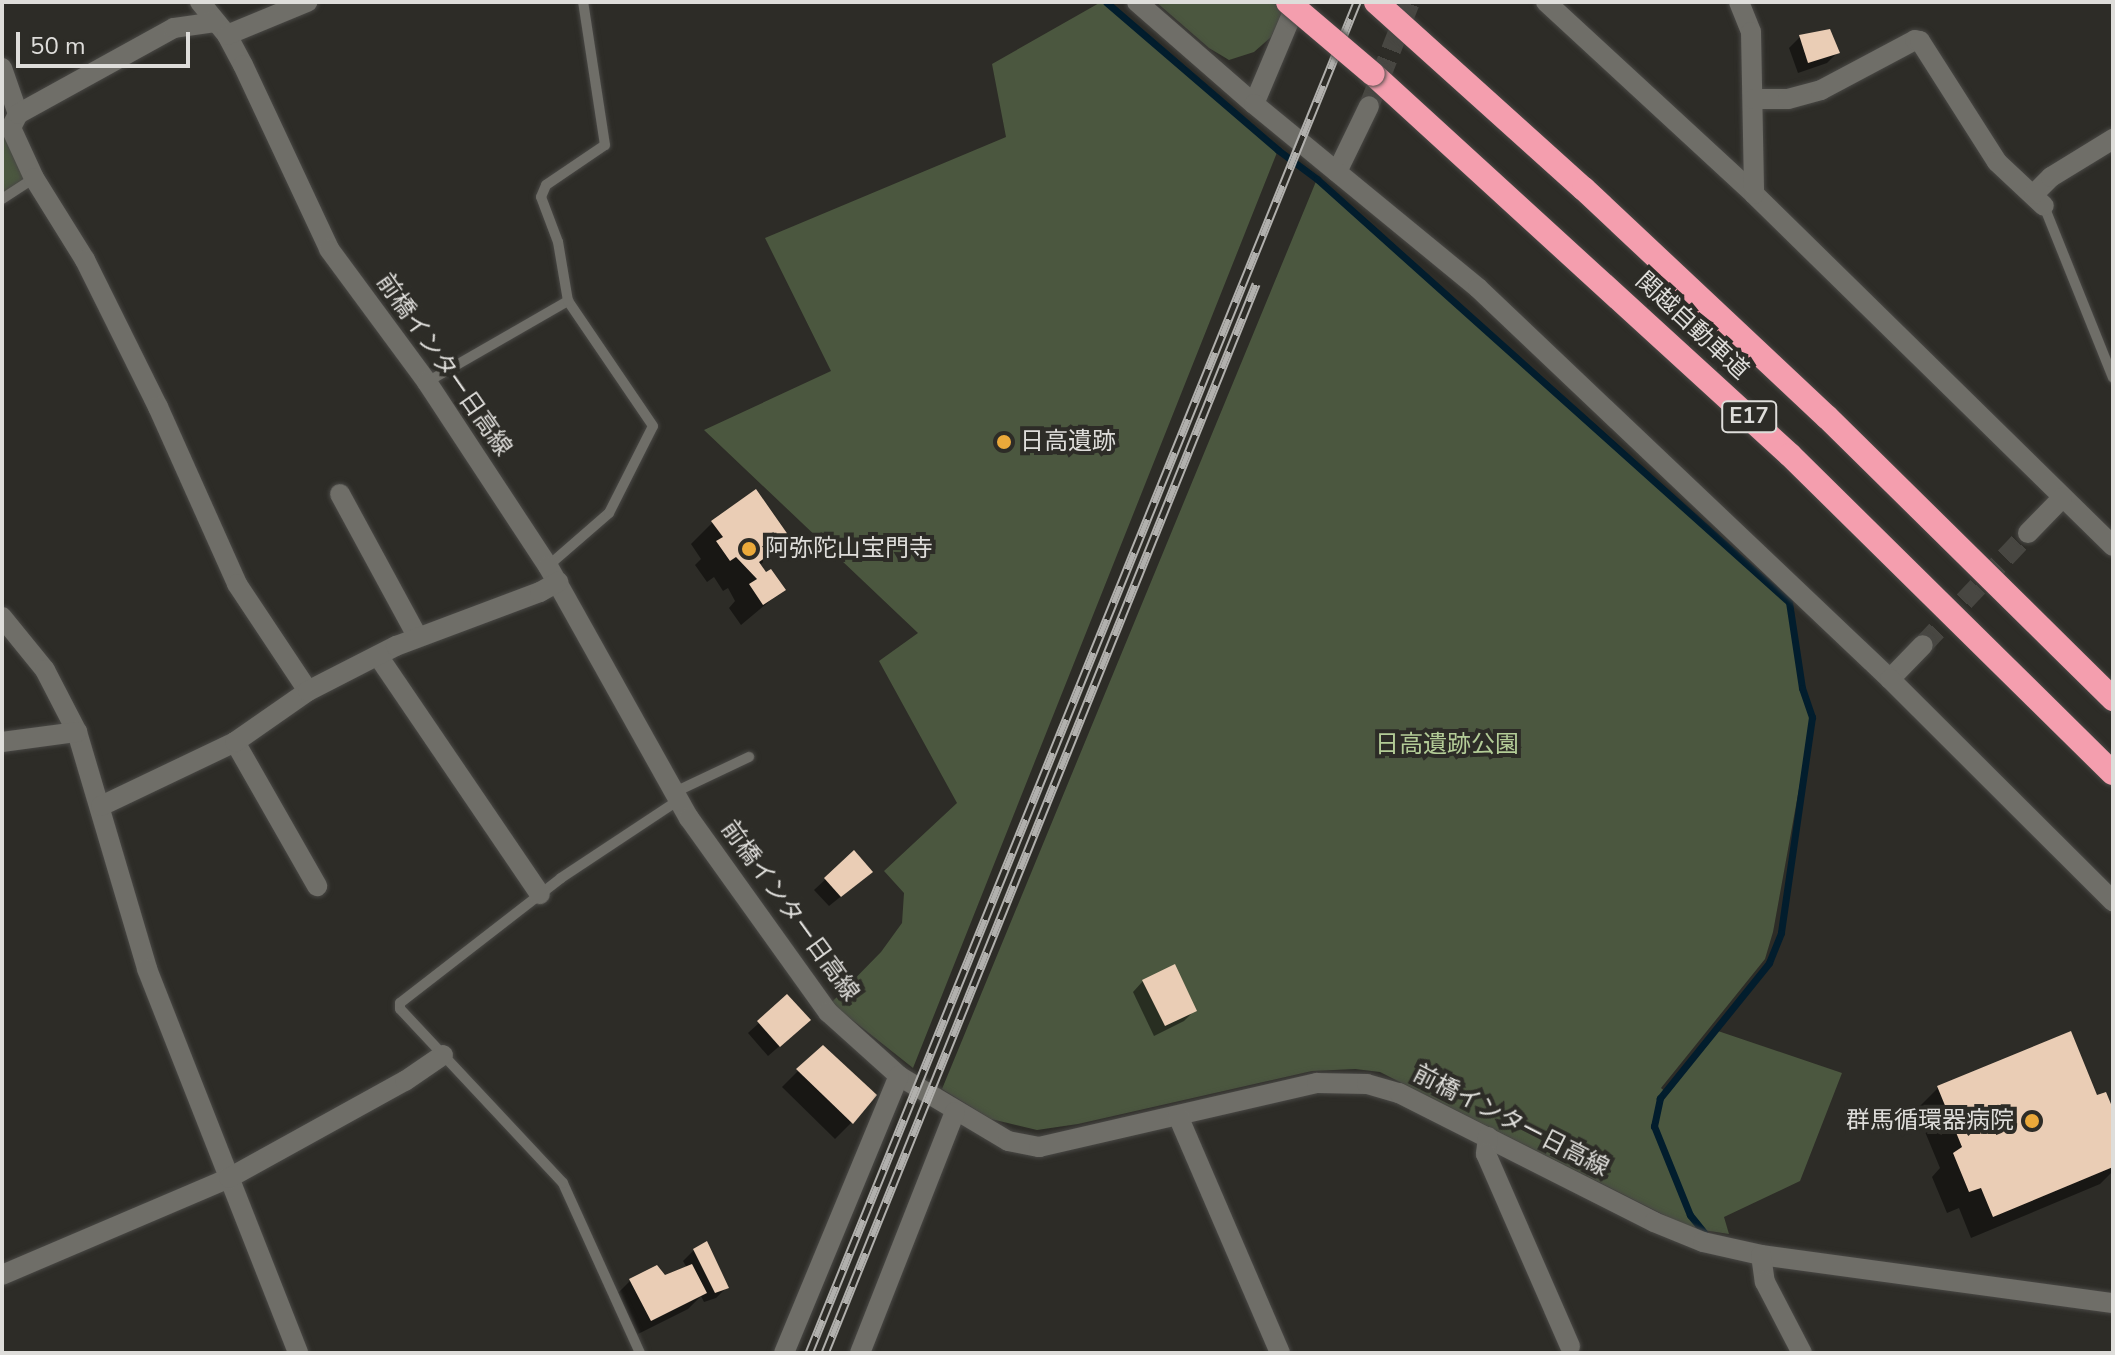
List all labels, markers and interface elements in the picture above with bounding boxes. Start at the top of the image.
scale bar [20,16,194,66]
text: 50 m [30,30,86,62]
street label: 関越自動車道 [1630,266,1754,386]
street label: 前橋インター日高線 [370,268,518,462]
road number: E17 [1721,399,1777,435]
place label: 日高遺跡 [1020,428,1116,456]
marker: 日高遺跡 [995,433,1013,451]
place label: 阿弥陀山宝門寺 [765,535,933,563]
marker: 阿弥陀山宝門寺 [740,540,758,558]
park label: 日高遺跡公園 [1375,731,1519,759]
street label: 前橋インター日高線 [715,815,865,1007]
street label: 前橋インター日高線 [1408,1059,1614,1183]
place label: 群馬循環器病院 [1846,1107,2014,1135]
marker: 群馬循環器病院 [2021,1110,2043,1132]

